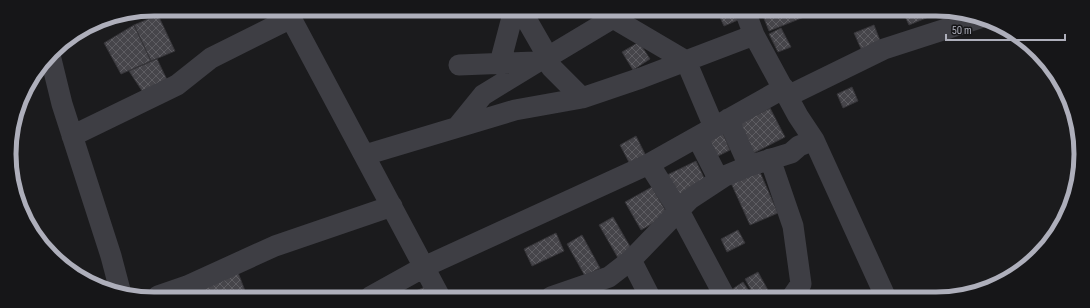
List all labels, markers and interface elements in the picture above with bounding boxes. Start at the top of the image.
scale bar [946,16,1065,42]
text: 50 m [952,23,972,38]

